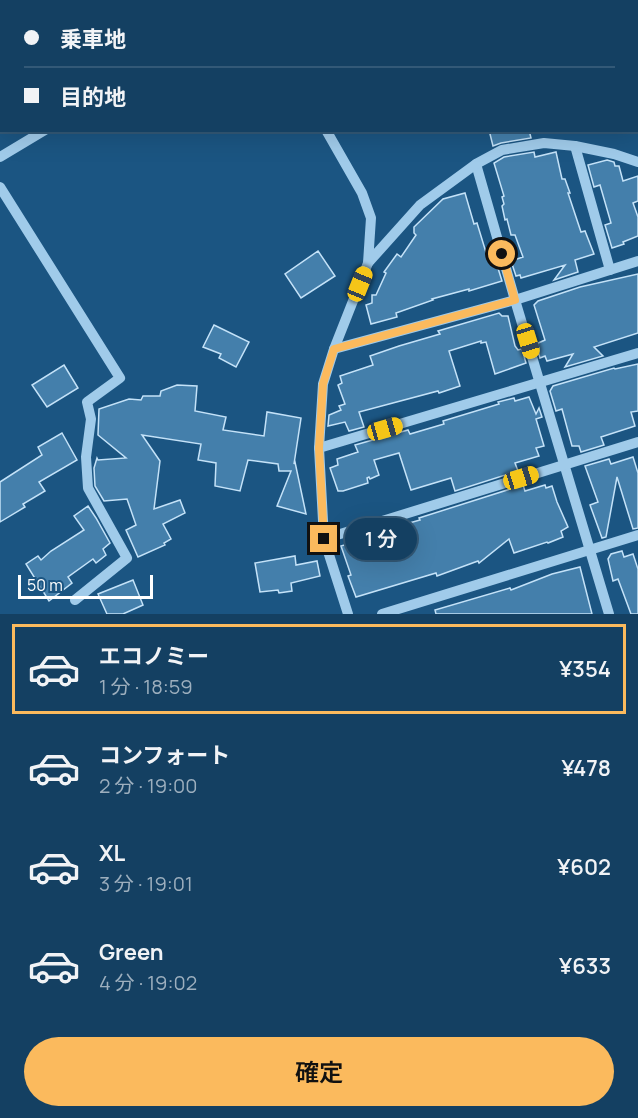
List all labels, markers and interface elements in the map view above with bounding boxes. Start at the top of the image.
text: 乗車地 [60,24,126,54]
text: 目的地 [60,82,126,112]
route start [488,240,515,267]
car [345,264,375,304]
car [514,321,542,361]
car [365,415,405,443]
car [501,464,541,492]
callout: 1 分 [345,518,417,560]
route end [310,525,337,552]
text: 1 分 [365,525,397,552]
scale bar [18,572,153,600]
text: 50 m [27,574,63,596]
text: エコノミー [99,641,209,671]
icon: car [27,642,81,696]
text: ¥354 [559,654,611,684]
text: 1 分 · 18:59 [99,673,193,700]
text: コンフォート [99,740,230,770]
icon: car [27,741,81,795]
text: ¥478 [562,753,611,783]
text: 2 分 · 19:00 [99,772,198,799]
text: XL [99,838,125,868]
icon: car [27,840,81,894]
text: ¥602 [557,852,611,882]
text: 3 分 · 19:01 [99,870,193,897]
text: Green [99,937,164,967]
icon: car [27,939,81,993]
text: ¥633 [559,951,611,981]
text: 4 分 · 19:02 [99,969,197,996]
button: 確定 [24,1037,614,1106]

